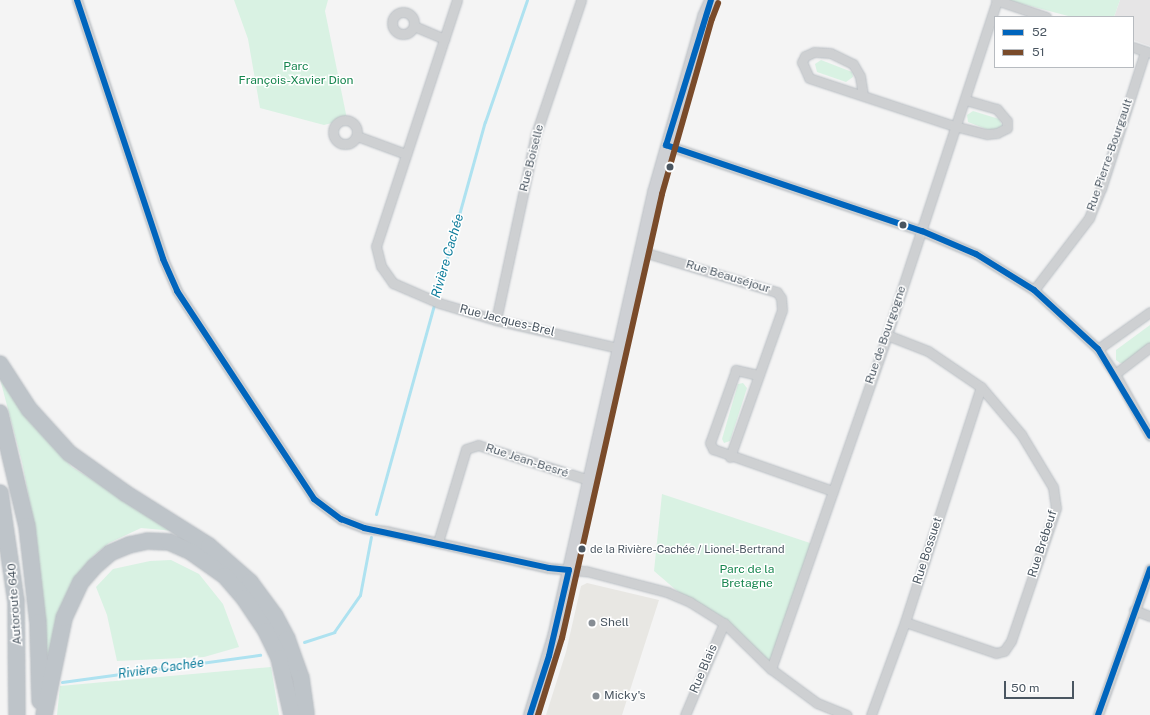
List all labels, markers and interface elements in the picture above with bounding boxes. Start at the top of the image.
legend [994,16,1134,68]
text: 52 [1032,25,1047,39]
text: 51 [1032,45,1045,59]
park label: Parc François-Xavier Dion [239,60,353,88]
street label: Rue Pierre-Bourgault [1084,97,1136,213]
street label: Rue Boiselle [517,123,547,193]
unlabelled marker [665,162,675,172]
water label: Rivière Cachée [429,212,467,300]
unlabelled marker [898,220,908,230]
street label: Rue Beauséjour [684,257,772,297]
street label: Rue de Bourgogne [862,284,910,386]
street label: Rue Jacques-Brel [458,302,556,340]
street label: Rue Jean-Besré [484,441,570,481]
street label: Rue Brébeuf [1025,509,1061,579]
street label: Rue Bossuet [910,516,946,586]
place label: de la Rivière-Cachée / Lionel-Bertrand [590,542,785,556]
marker: de la Rivière-Cachée / Lionel-Bertrand [577,544,587,554]
street label: Autoroute 640 [5,563,25,645]
park label: Parc de la Bretagne [719,563,775,591]
place label: Shell [600,616,629,630]
marker: Shell [587,618,597,628]
street label: Rue Blais [687,642,721,696]
water label: Rivière Cachée [117,655,205,683]
scale bar [1006,673,1076,699]
text: 50 m [1011,681,1039,695]
place label: Micky's [604,689,646,703]
marker: Micky's [591,691,601,701]

